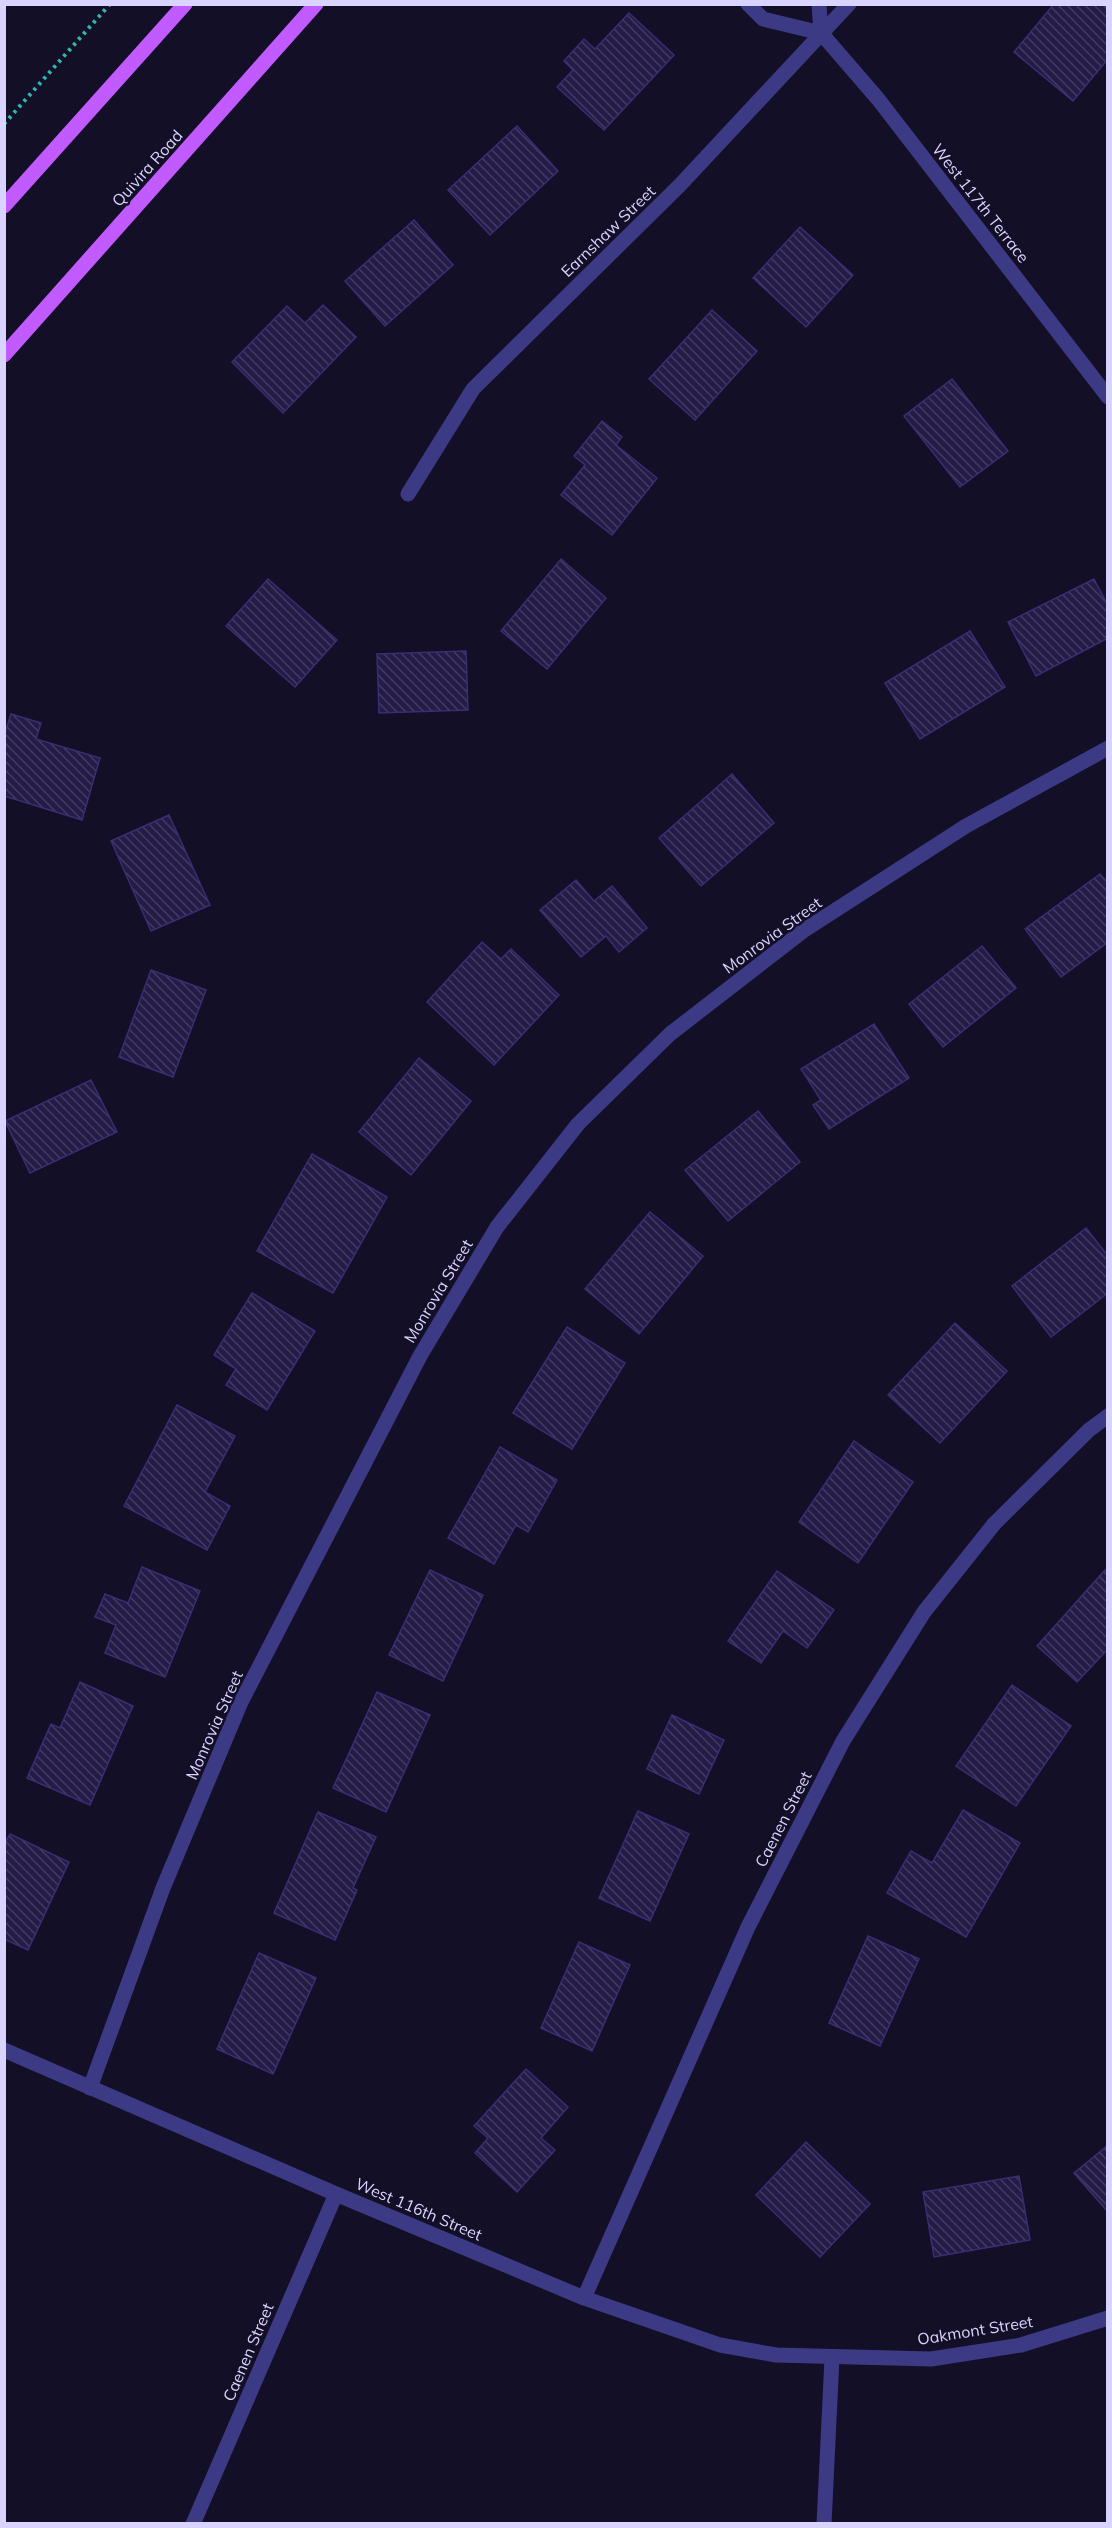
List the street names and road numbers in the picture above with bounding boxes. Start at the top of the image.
street label: Quivira Road [107,125,187,211]
street label: West 117th Terrace [928,139,1034,267]
street label: Earnshaw Street [557,181,660,281]
street label: Monrovia Street [719,892,826,978]
street label: Monrovia Street [399,1235,477,1346]
street label: Monrovia Street [181,1667,247,1783]
street label: Caenen Street [750,1767,816,1870]
street label: West 116th Street [353,2173,486,2245]
street label: Caenen Street [218,2299,278,2404]
street label: Oakmont Street [916,2311,1035,2349]

